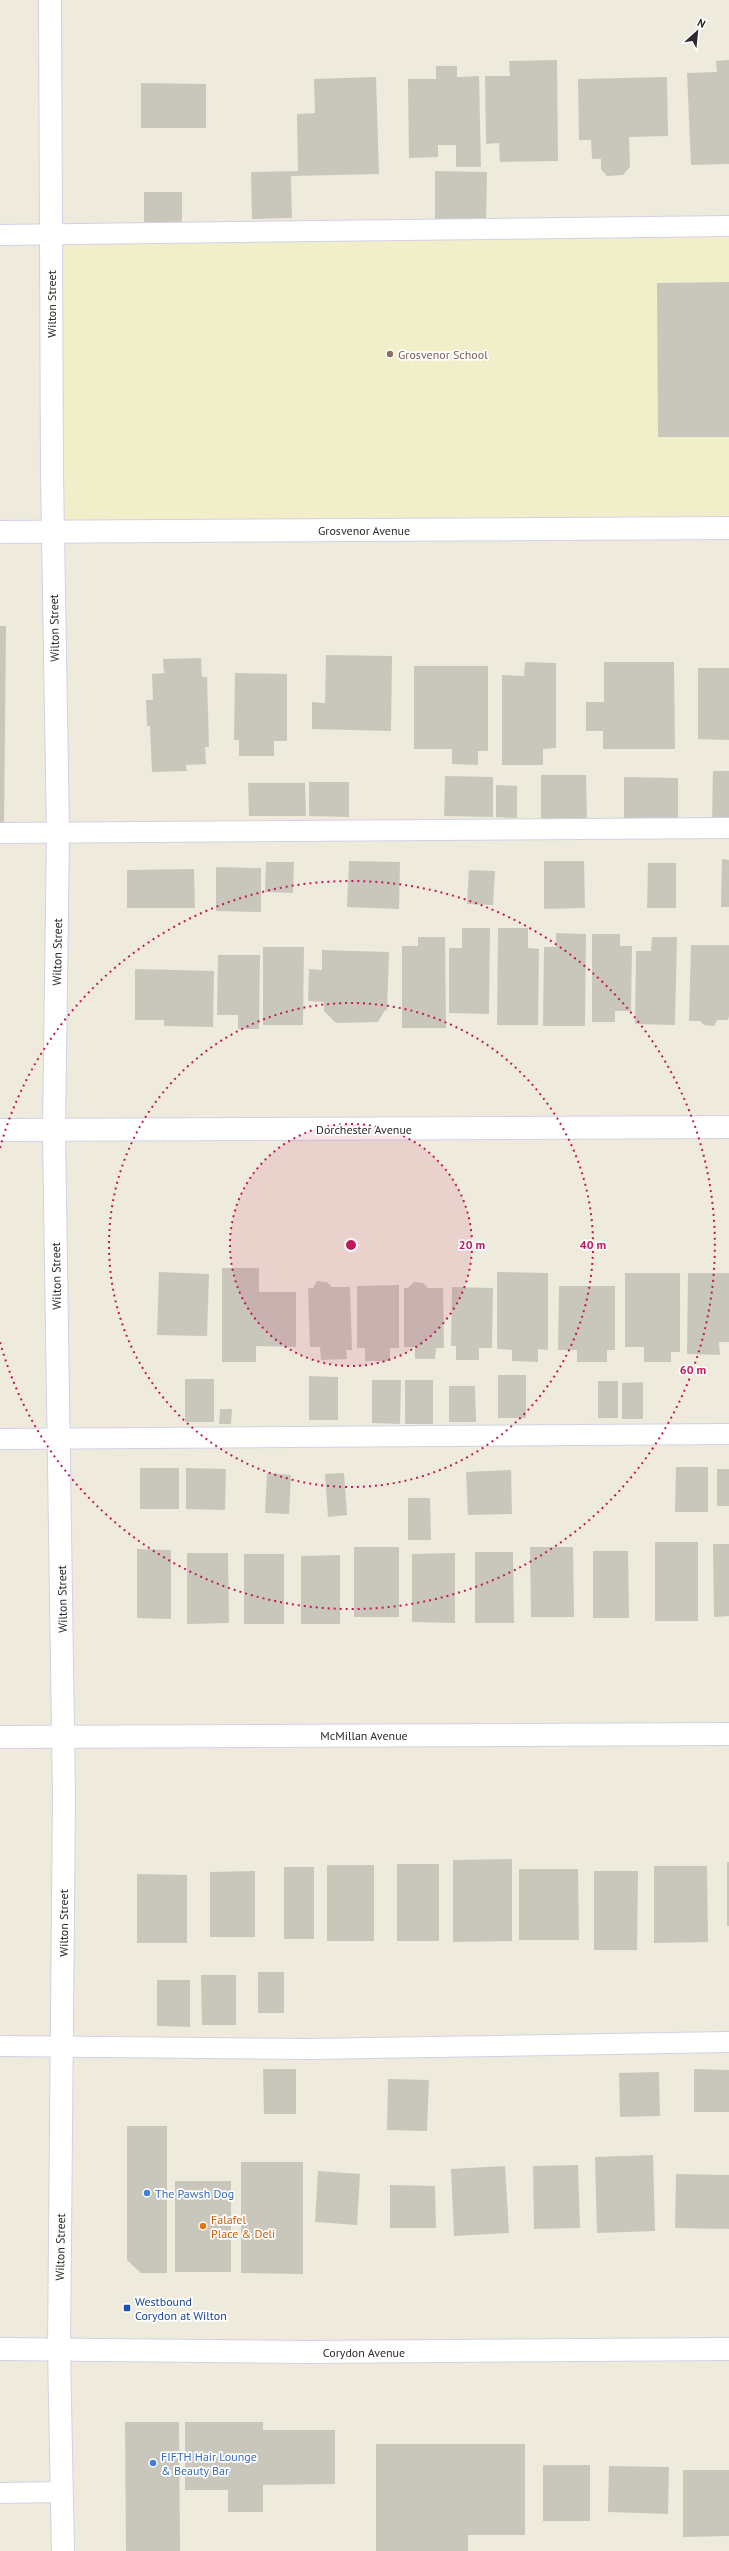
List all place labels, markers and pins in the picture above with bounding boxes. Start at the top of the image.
place label: Grosvenor School [398,347,488,362]
marker: Grosvenor School [385,349,395,359]
centre of rings [344,1238,358,1252]
place label: The Pawsh Dog [155,2186,234,2201]
marker: The Pawsh Dog [142,2188,152,2198]
place label: Falafel Place & Deli [211,2212,275,2241]
marker: Falafel Place & Deli [198,2221,208,2231]
place label: Westbound Corydon at Wilton [135,2294,227,2323]
marker: Westbound Corydon at Wilton [122,2303,132,2313]
place label: FIFTH Hair Lounge & Beauty Bar [161,2449,257,2478]
marker: FIFTH Hair Lounge & Beauty Bar [148,2458,158,2468]

